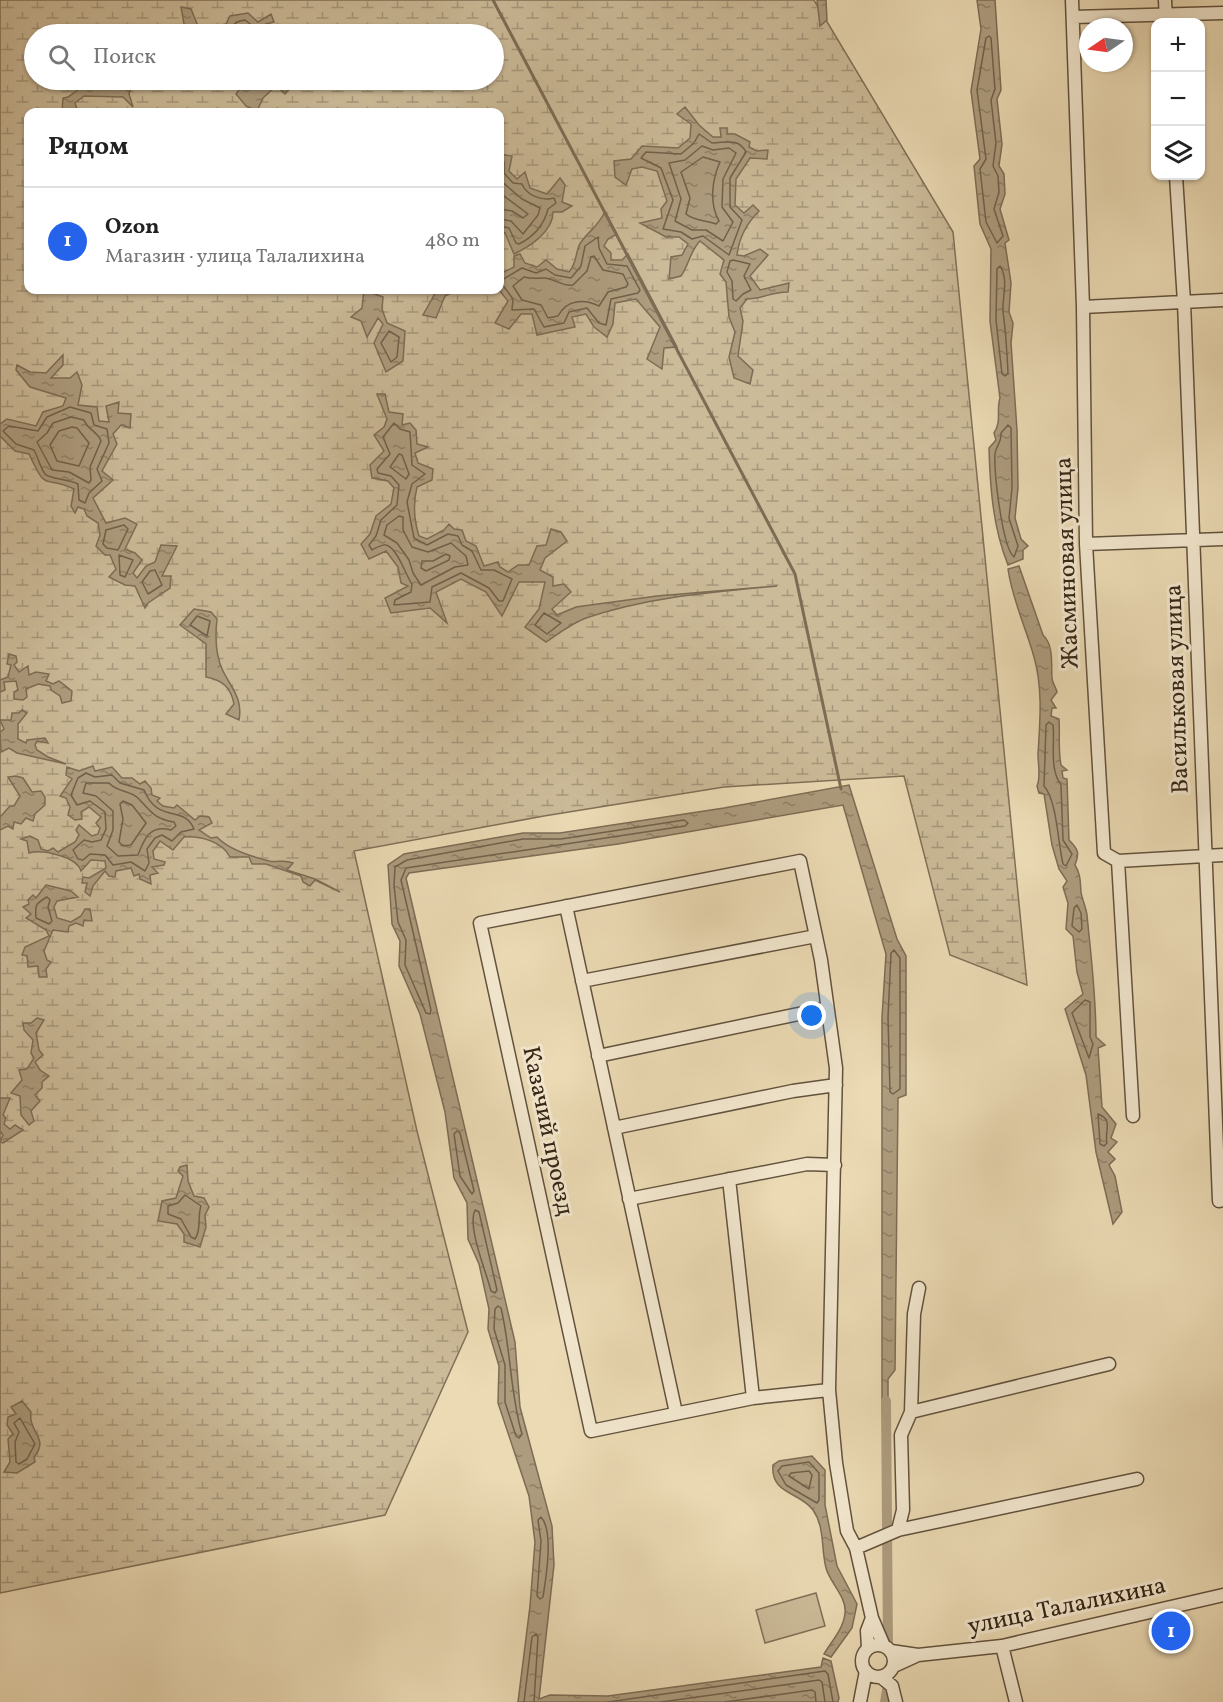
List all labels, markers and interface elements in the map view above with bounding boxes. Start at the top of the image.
north arrow [1079,18,1133,72]
map controls [1151,18,1205,180]
button: + [1151,18,1205,72]
search box [24,24,504,90]
icon: search [45,41,78,74]
text: Поиск [93,42,156,73]
button: − [1151,72,1205,126]
button: layers [1151,126,1205,180]
text: Рядом [48,129,128,165]
text: Ozon [105,212,160,243]
text: 1 [63,227,72,255]
text: 480 m [425,227,480,255]
text: Магазин · улица Талалихина [105,243,365,271]
street label: Жасминовая улица [1047,456,1089,670]
street label: Васильковая улица [1157,584,1199,794]
your location [797,1001,826,1030]
street label: Казачий проезд [512,1043,582,1219]
street label: улица Талалихина [965,1569,1169,1645]
pin: 1 [1152,1608,1190,1654]

